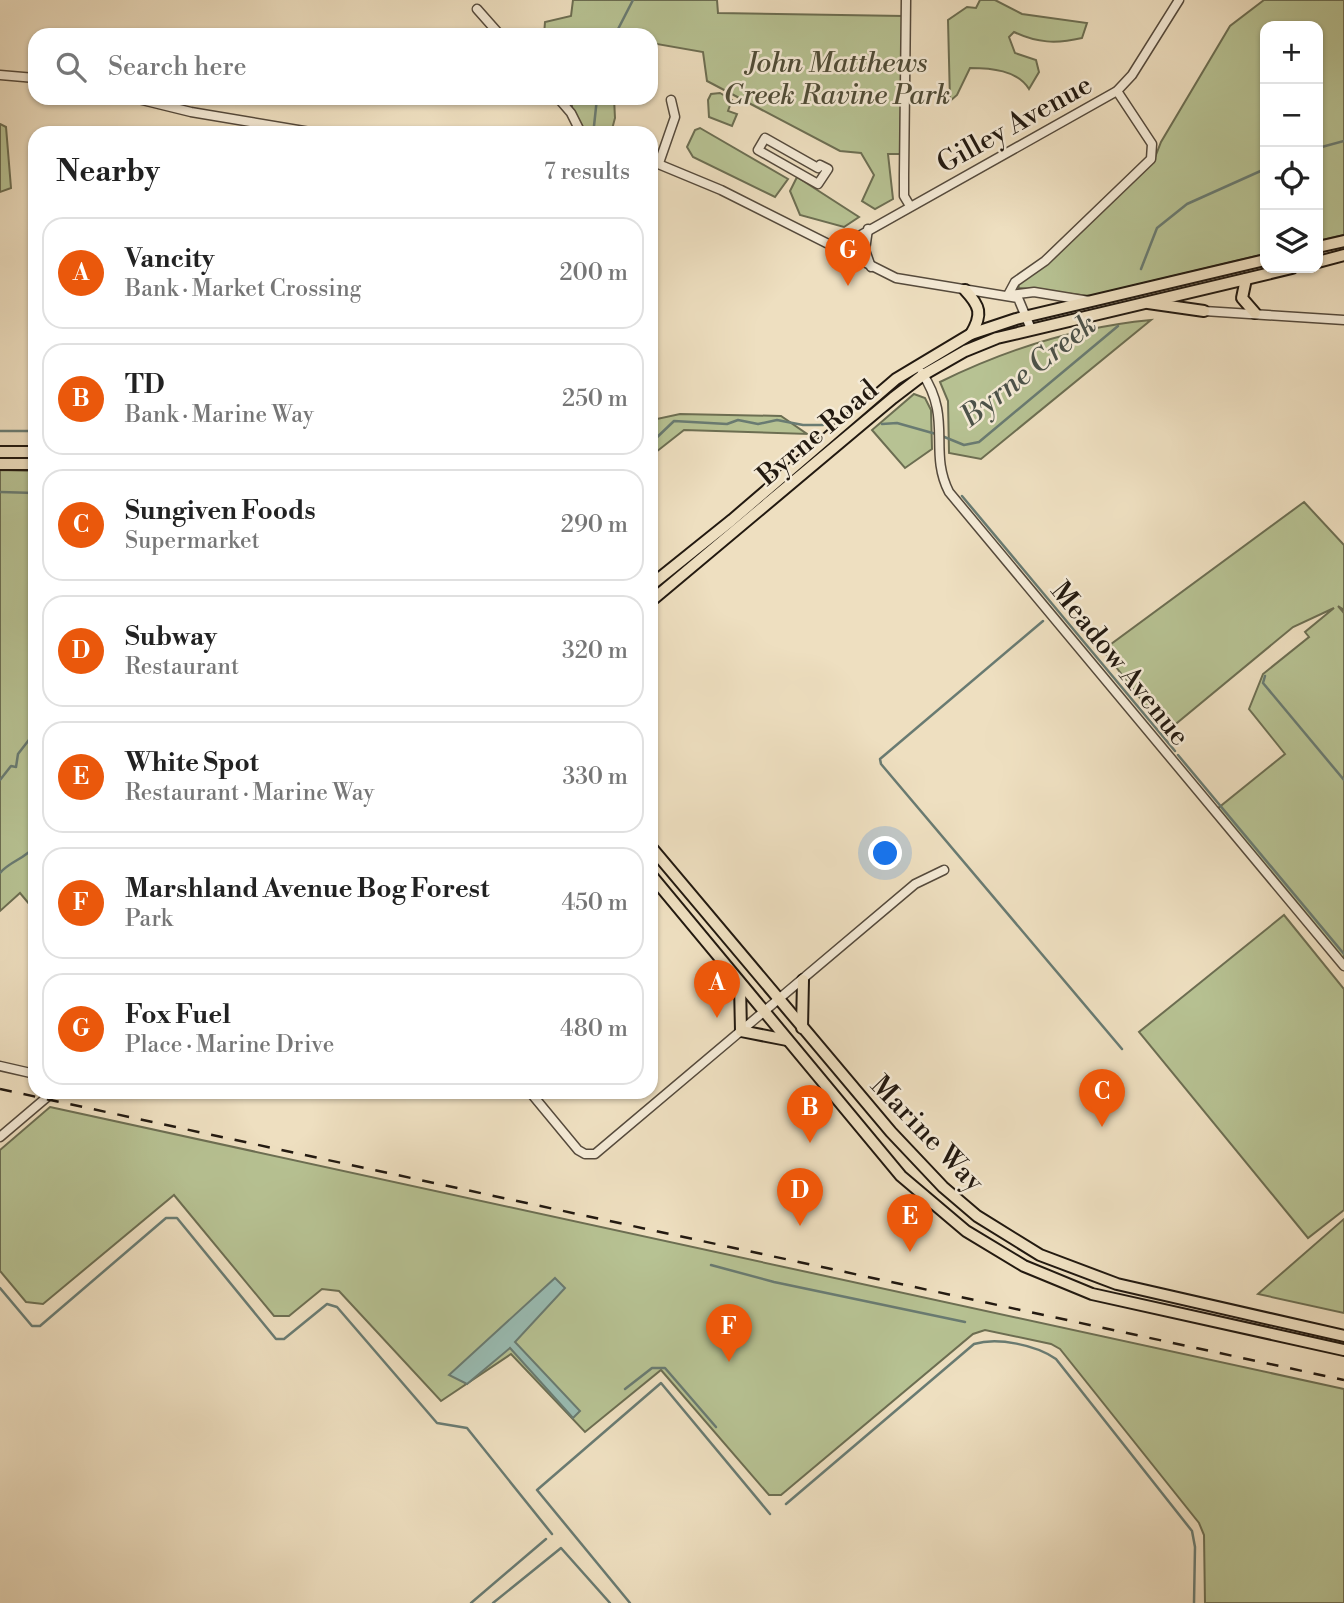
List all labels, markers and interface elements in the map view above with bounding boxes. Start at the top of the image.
map controls [1260,21,1323,273]
button: + [1260,21,1323,84]
search box [28,28,658,105]
park label: John Matthews Creek Ravine Park [724,46,950,113]
icon: search [52,48,90,86]
text: Search here [108,51,247,83]
street label: Gilley Avenue [931,67,1098,181]
button: − [1260,84,1323,147]
button: locate [1260,147,1323,210]
text: Nearby [56,153,160,191]
text: 7 results [544,158,630,186]
button: layers [1260,210,1323,273]
pin: G [825,228,871,286]
text: Vancity [125,243,214,275]
text: A [73,259,89,287]
text: 200 m [560,259,628,287]
text: Bank · Market Crossing [125,275,362,303]
water label: Byrne Creek [952,306,1104,436]
text: TD [125,369,165,401]
street label: Byrne Road [750,373,885,494]
text: B [72,385,90,413]
text: 250 m [562,385,628,413]
text: Bank · Marine Way [125,401,314,429]
text: Sungiven Foods [125,495,316,527]
text: C [73,511,89,539]
text: 290 m [561,511,628,539]
text: Supermarket [125,527,260,555]
street label: Meadow Avenue [1043,575,1197,753]
text: Subway [125,621,217,653]
text: D [72,637,90,665]
text: 320 m [562,637,628,665]
text: Restaurant [125,653,239,681]
text: White Spot [125,747,259,779]
text: E [73,763,89,791]
text: 330 m [562,763,628,791]
text: Restaurant · Marine Way [125,779,375,807]
your location [868,836,902,870]
text: Marshland Avenue Bog Forest [125,873,489,905]
text: F [73,889,89,917]
text: 450 m [562,889,628,917]
text: Park [125,905,173,933]
pin: A [694,960,740,1018]
text: Fox Fuel [125,999,231,1031]
text: G [72,1015,90,1043]
text: 480 m [560,1015,628,1043]
text: Place · Marine Drive [125,1031,334,1059]
street label: Marine Way [863,1068,991,1200]
pin: C [1079,1069,1125,1127]
pin: B [787,1085,833,1143]
pin: D [777,1168,823,1226]
pin: E [887,1194,933,1252]
pin: F [706,1304,752,1362]

